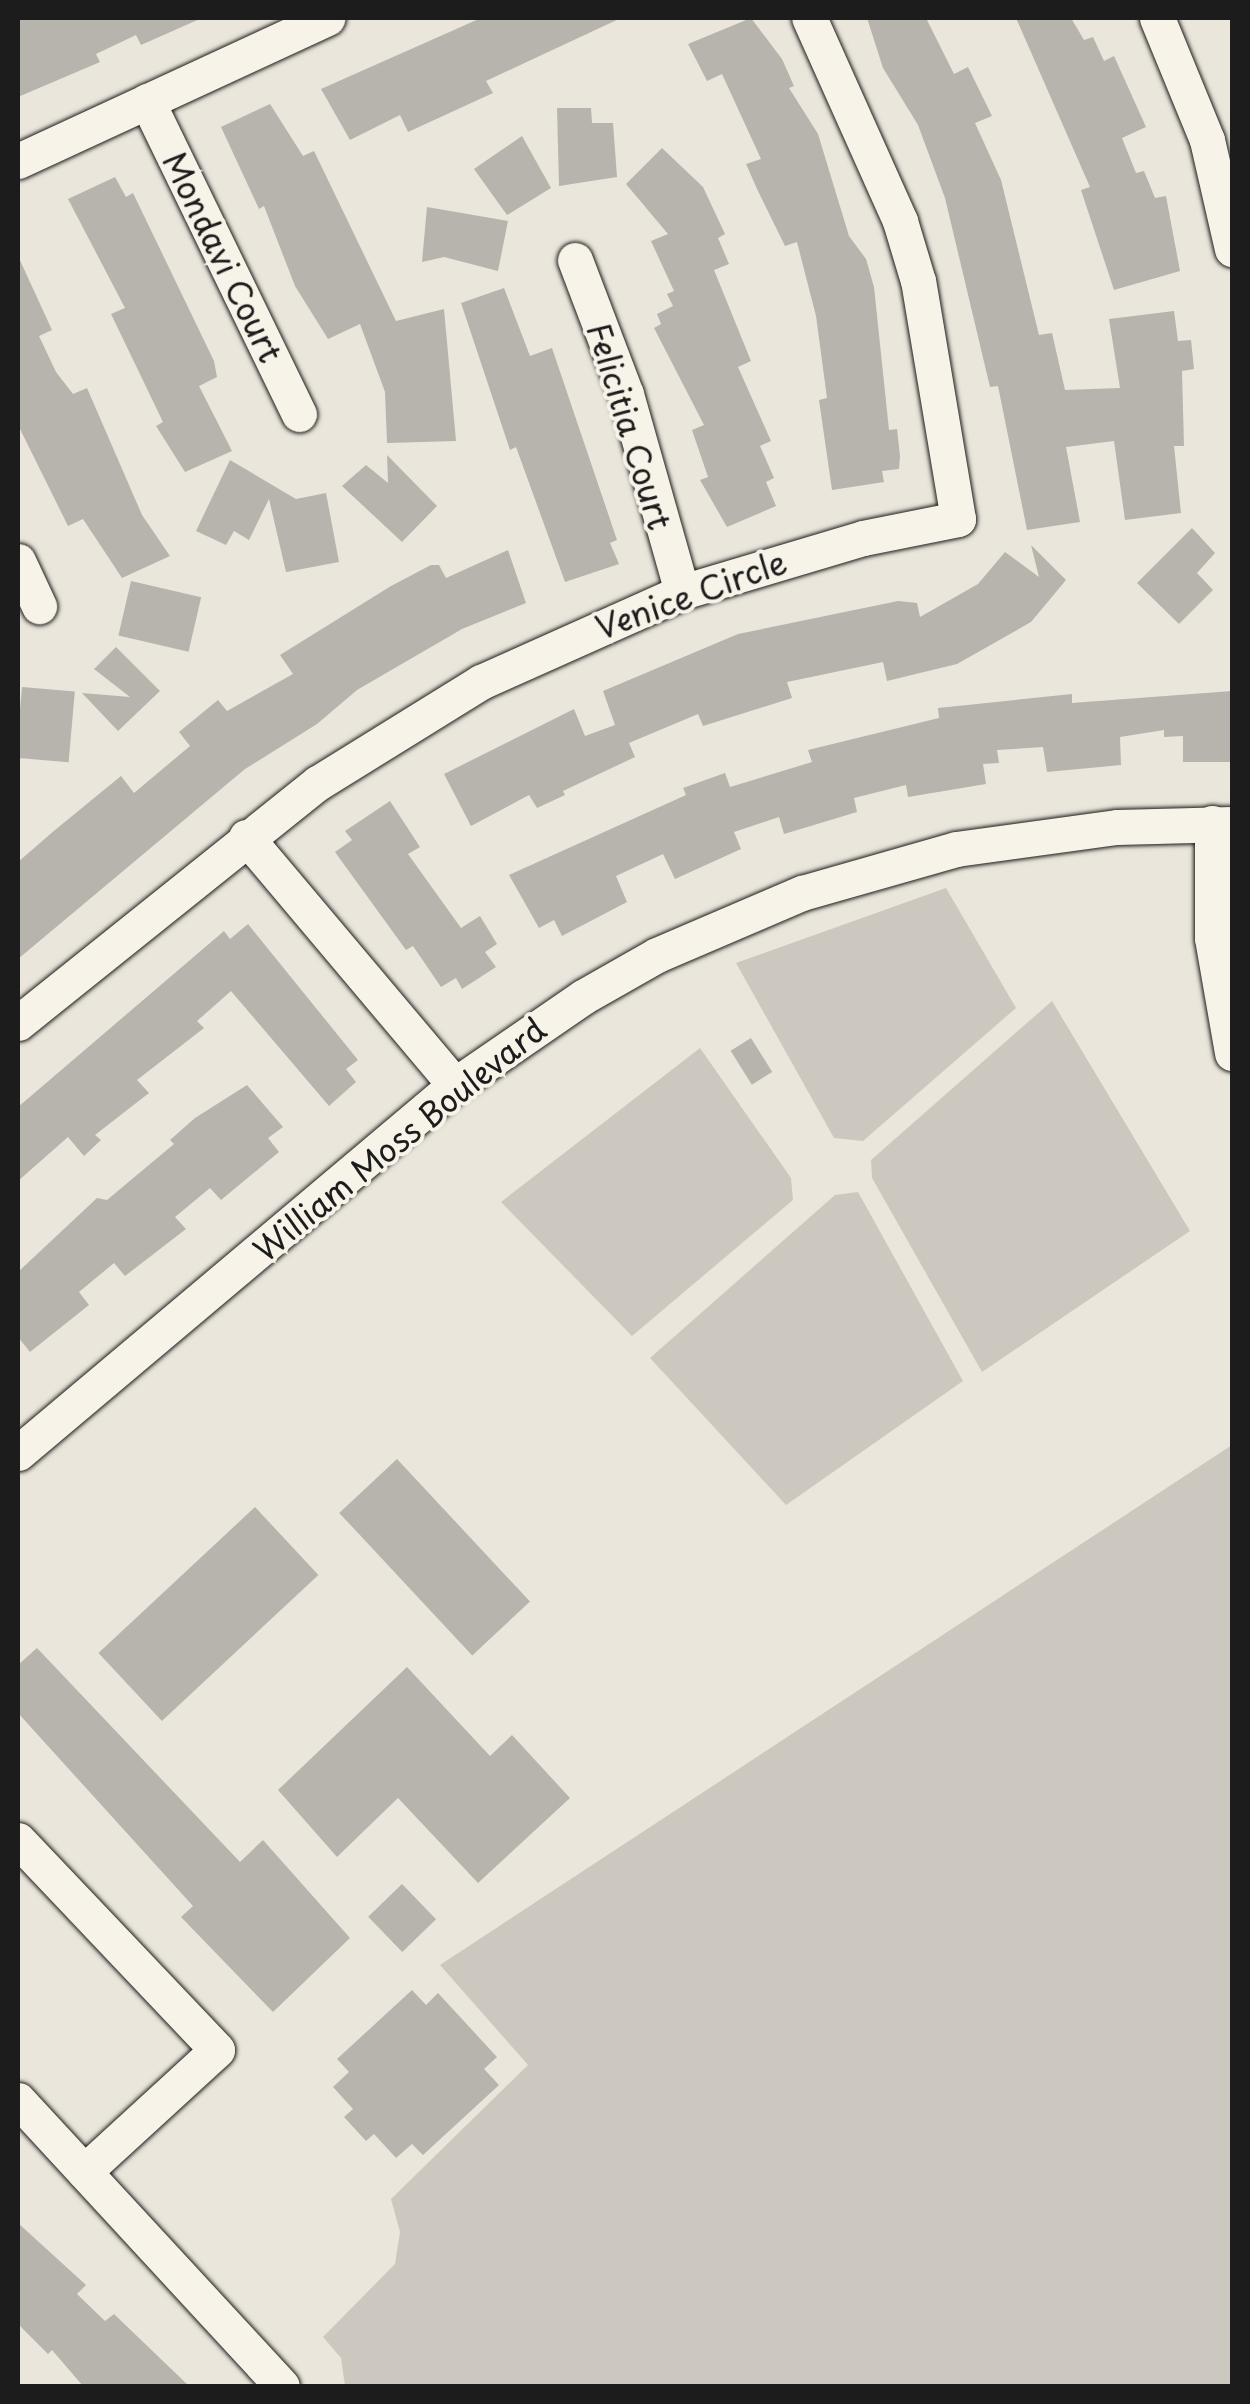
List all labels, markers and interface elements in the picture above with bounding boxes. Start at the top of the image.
street label: Mondavi Court [155,145,291,369]
street label: Felicitia Court [580,317,680,535]
street label: Venice Circle [590,542,792,646]
street label: William Moss Boulevard [244,1008,554,1270]

